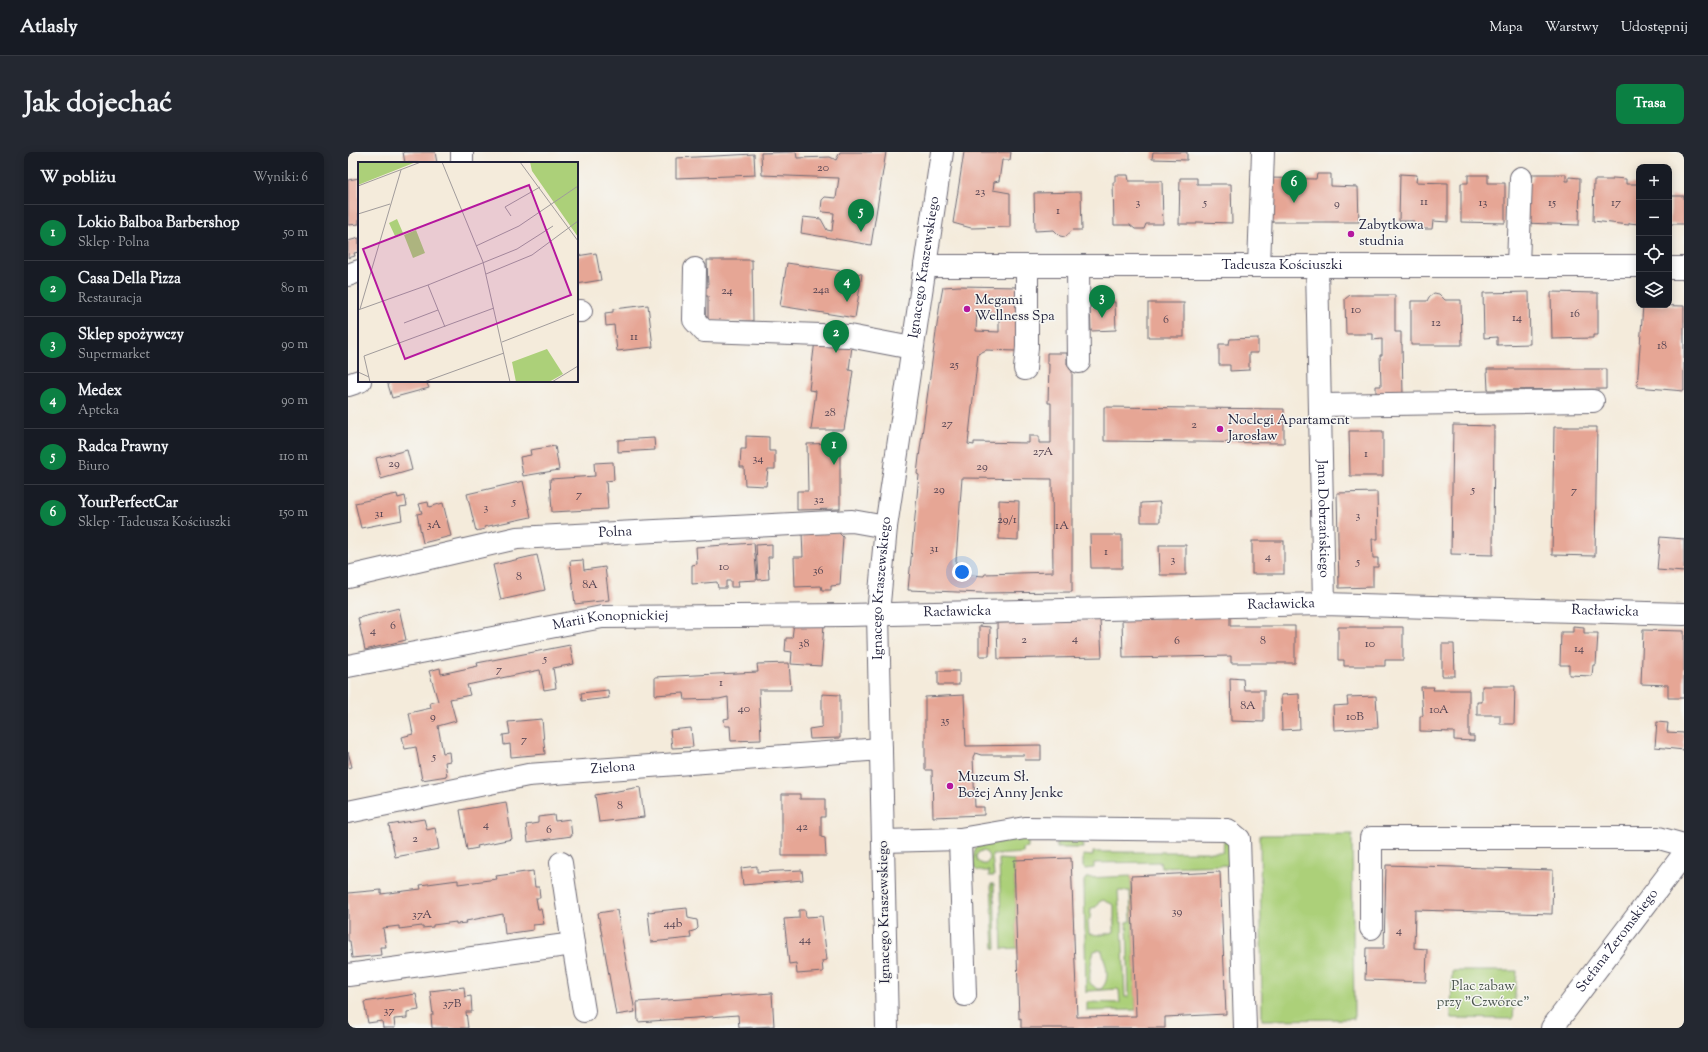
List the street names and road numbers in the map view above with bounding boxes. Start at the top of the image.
street label: Ignacego Kraszewskiego [904,195,945,340]
street label: Tadeusza Kościuszki [1221,256,1343,276]
street label: Jana Dobrzańskiego [1311,459,1333,578]
street label: Ignacego Kraszewskiego [868,515,897,660]
street label: Polna [598,522,633,544]
street label: Racławicka [1247,594,1316,616]
street label: Racławicka [1571,601,1640,623]
street label: Racławicka [923,602,992,623]
street label: Marii Konopnickiej [551,606,669,636]
street label: Zielona [590,757,636,780]
street label: Ignacego Kraszewskiego [874,840,896,984]
street label: Stefana Żeromskiego [1572,885,1664,997]

